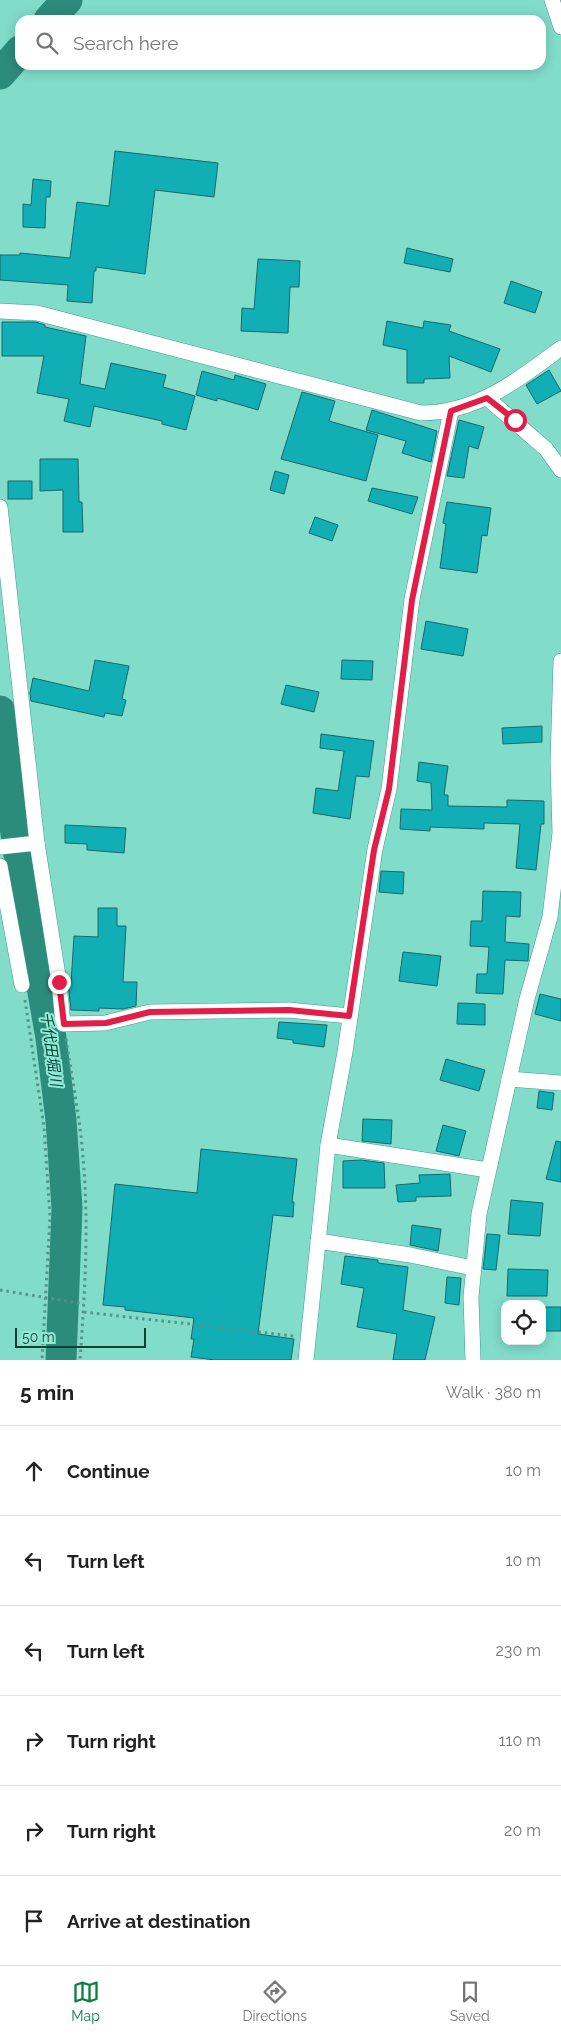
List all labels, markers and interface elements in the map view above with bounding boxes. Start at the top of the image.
search box [15,15,546,70]
icon: search [33,29,61,57]
text: Search here [73,32,179,54]
route start [504,409,527,432]
route end [48,971,71,994]
water label: 千代田堀川 [37,1011,65,1089]
map controls [501,1300,546,1345]
button: locate [501,1300,546,1345]
scale bar [15,1325,146,1348]
text: 50 m [22,1329,55,1345]
text: 5 min [20,1380,74,1405]
text: Walk · 380 m [446,1383,541,1402]
icon: ahead [20,1457,48,1485]
text: Continue [67,1460,150,1482]
text: 10 m [506,1461,541,1480]
icon: left [20,1547,48,1575]
text: Turn left [67,1550,144,1572]
text: 10 m [506,1551,541,1570]
icon: left [20,1637,48,1665]
text: Turn left [67,1640,144,1662]
text: 230 m [496,1641,541,1660]
icon: right [20,1727,48,1755]
text: Turn right [67,1730,156,1752]
text: 110 m [499,1731,541,1750]
icon: right [20,1817,48,1845]
text: Turn right [67,1820,156,1842]
text: 20 m [504,1821,541,1840]
icon: arrive [20,1907,48,1935]
text: Arrive at destination [67,1910,251,1932]
tab: Map [71,1978,100,2024]
tab: Directions [242,1978,307,2024]
tab: Saved [450,1978,490,2024]

